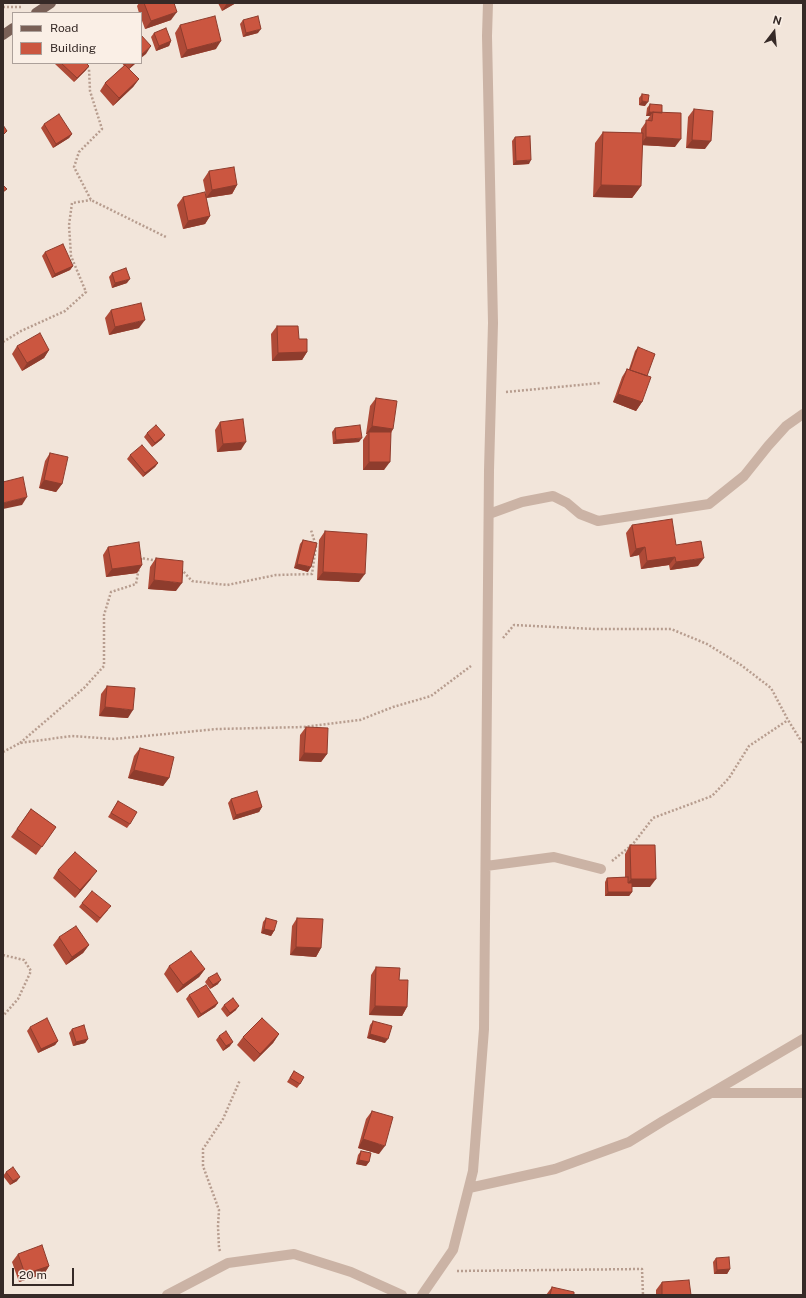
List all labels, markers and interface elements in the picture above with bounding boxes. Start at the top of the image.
legend [12,12,142,64]
north arrow [754,12,794,52]
text: N [772,14,783,27]
text: Road [50,21,78,35]
text: Building [50,41,96,55]
scale bar [14,1260,76,1286]
text: 20 m [19,1268,47,1282]

